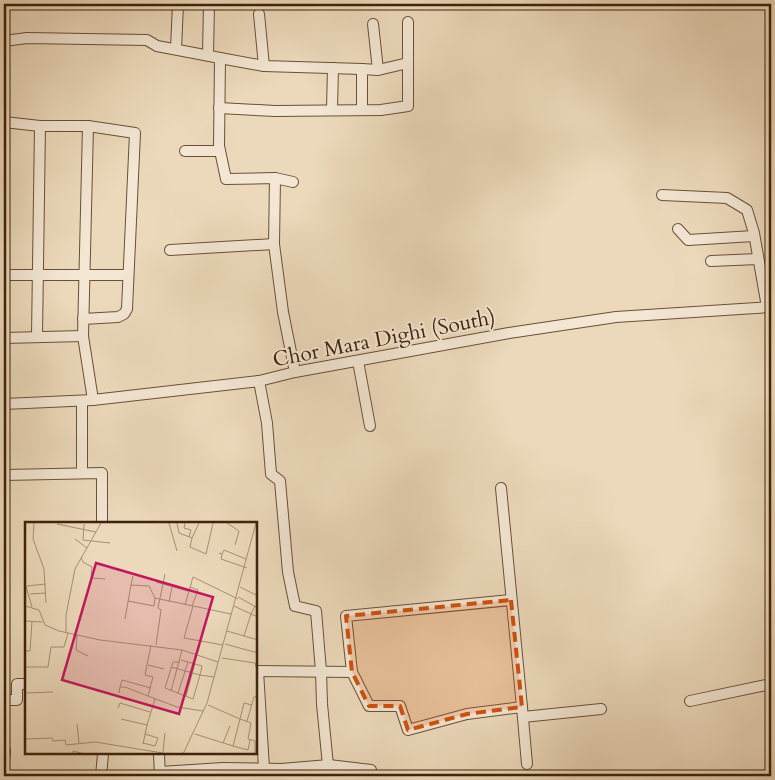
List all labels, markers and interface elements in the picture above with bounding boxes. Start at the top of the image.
street label: Chor Mara Dighi (South) [270,303,498,374]
inset map [25,522,258,755]

